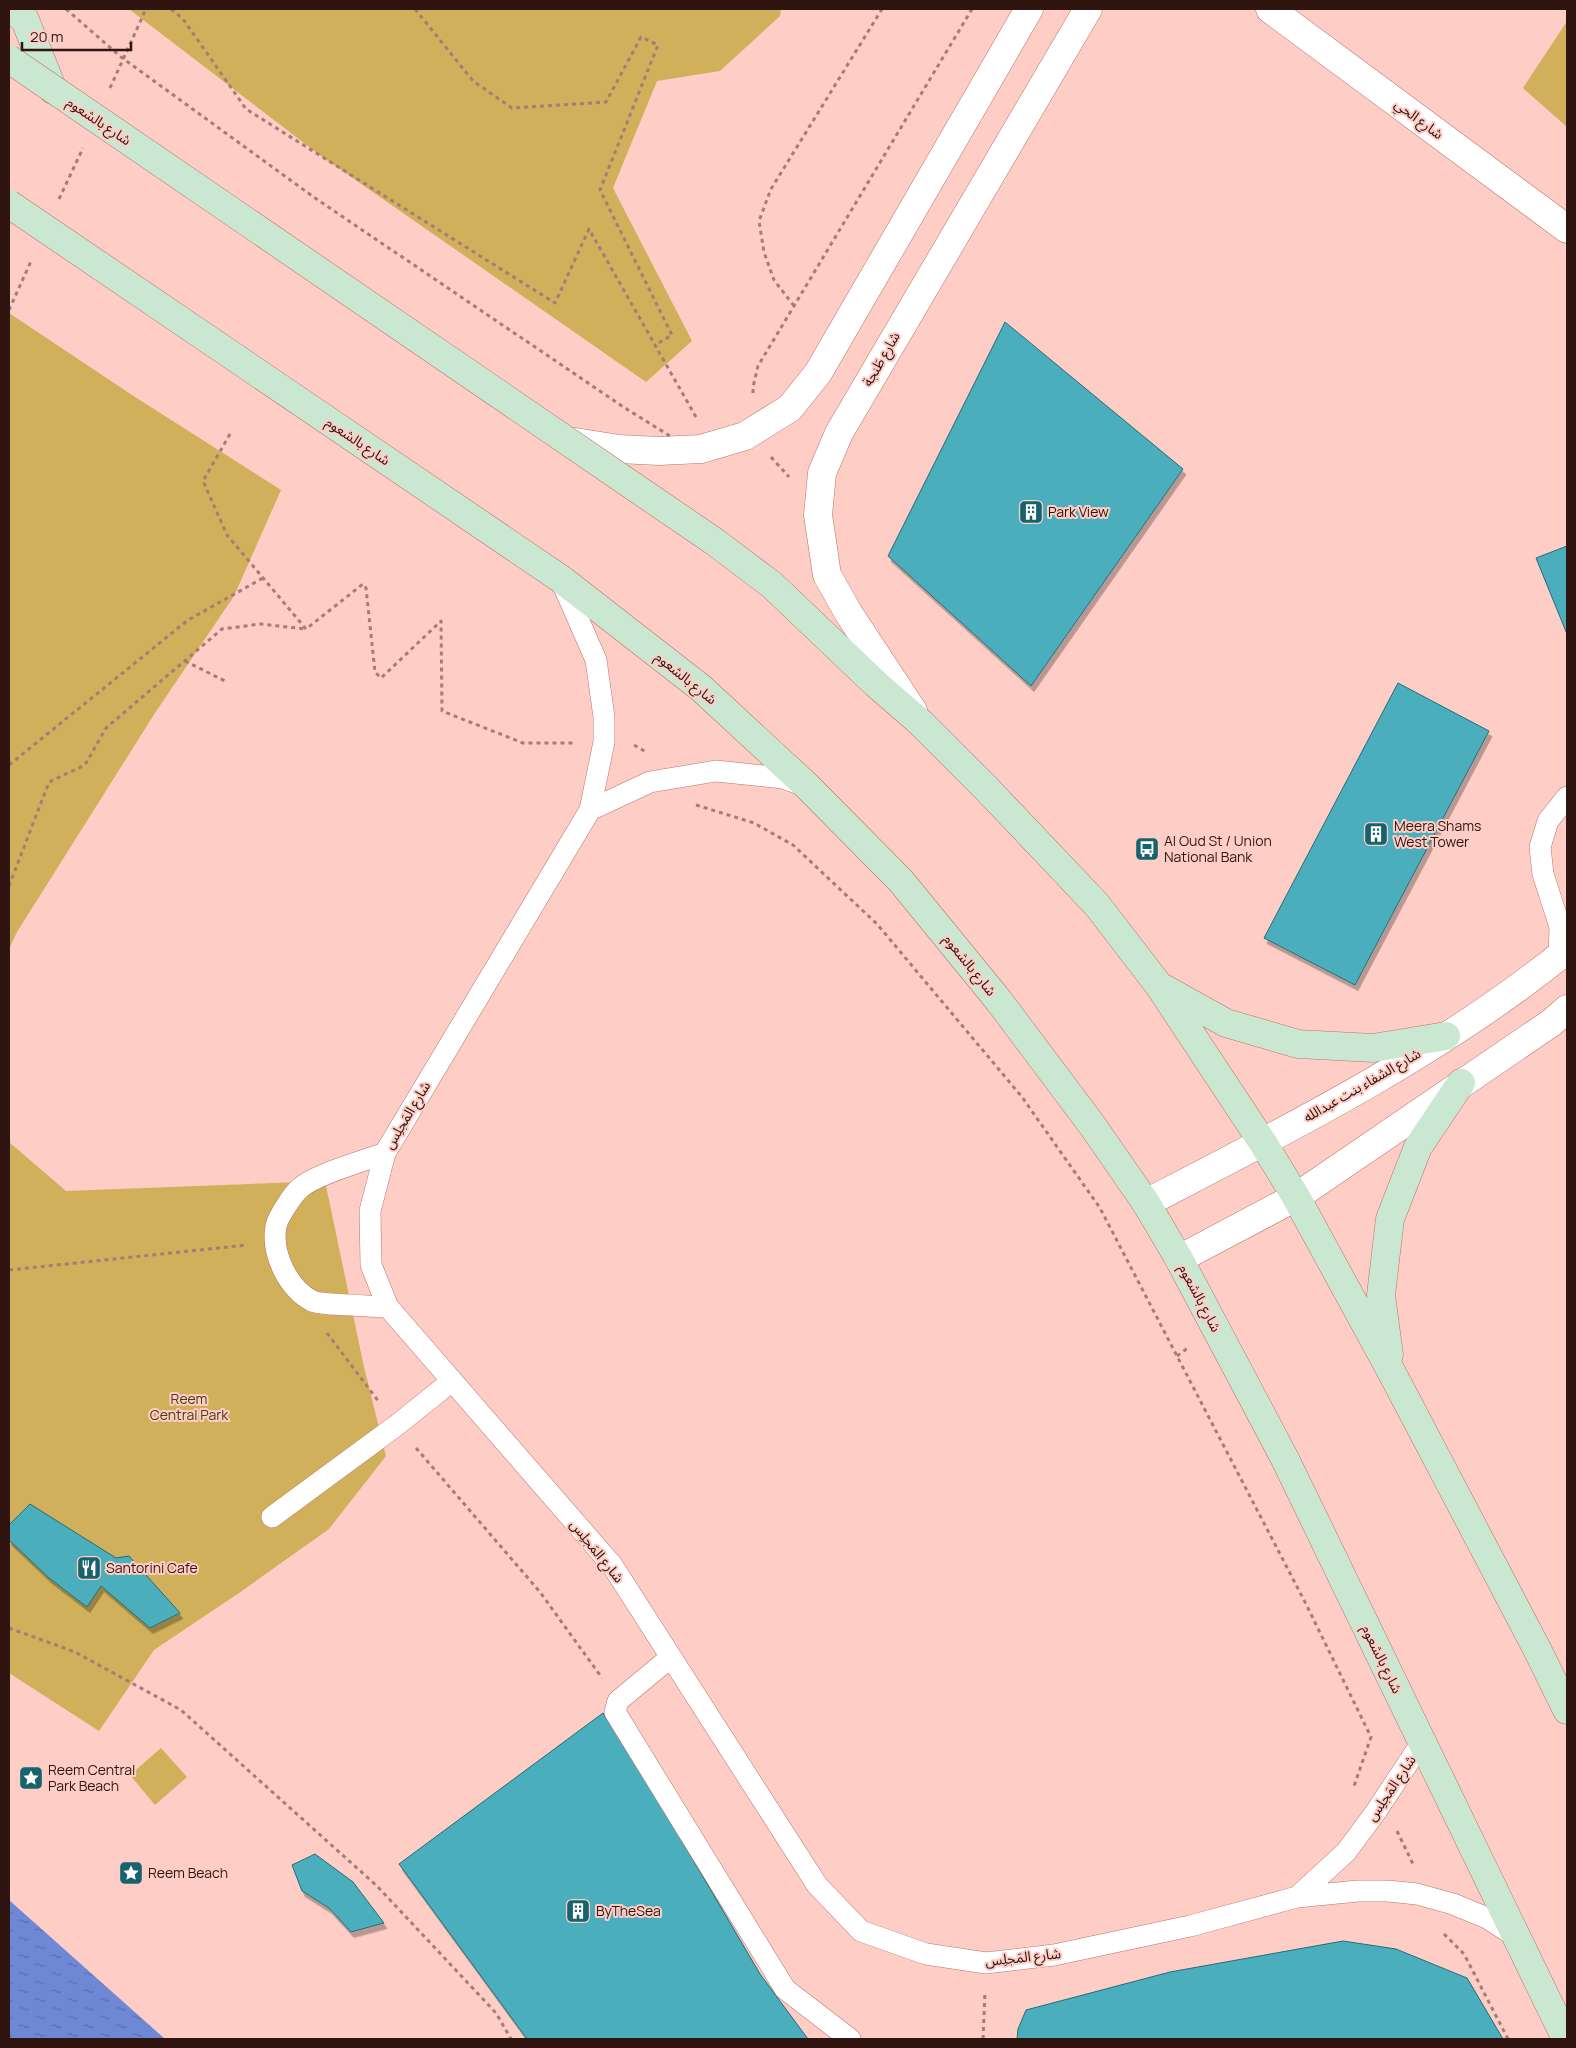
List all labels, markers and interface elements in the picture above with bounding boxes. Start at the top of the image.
scale bar [22,20,131,52]
text: 20 m [30,26,63,47]
street label: شارع بالشعوم [62,92,135,151]
street label: شارع الحي [1390,94,1448,145]
street label: شارع طَنجة [857,328,906,391]
street label: شارع بالشعوم [321,412,394,471]
building icon: Park View [1018,499,1044,525]
place label: Park View [1048,502,1109,521]
street label: شارع بالشعوم [650,647,721,710]
place label: Meera Shams West Tower [1394,816,1481,851]
building icon: Meera Shams West Tower [1363,821,1389,847]
place label: Al Oud St / Union National Bank [1164,831,1272,866]
bus stop icon: Al Oud St / Union National Bank [1134,836,1160,862]
street label: شارع بالشعوم [938,930,1001,1001]
street label: شارع الشفاء بنت عبدالله [1300,1043,1425,1128]
street label: شارع المَجلِس [379,1077,436,1153]
street label: شارع بالشعوم [1173,1261,1226,1336]
park label: Reem Central Park [150,1389,229,1424]
street label: شارع المَجلِس [565,1515,629,1587]
restaurant icon: Santorini Cafe [76,1555,102,1581]
place label: Santorini Cafe [106,1558,198,1577]
street label: شارع بالشعوم [1356,1621,1407,1697]
street label: شارع المَجلِس [1361,1751,1421,1826]
place label: Reem Central Park Beach [48,1760,135,1795]
place icon: Reem Central Park Beach [18,1765,44,1791]
place icon: Reem Beach [118,1860,144,1886]
place label: Reem Beach [148,1863,228,1882]
building icon: ByTheSea [565,1898,591,1924]
place label: ByTheSea [596,1901,661,1920]
street label: شارع المَجلِس [984,1943,1062,1972]

